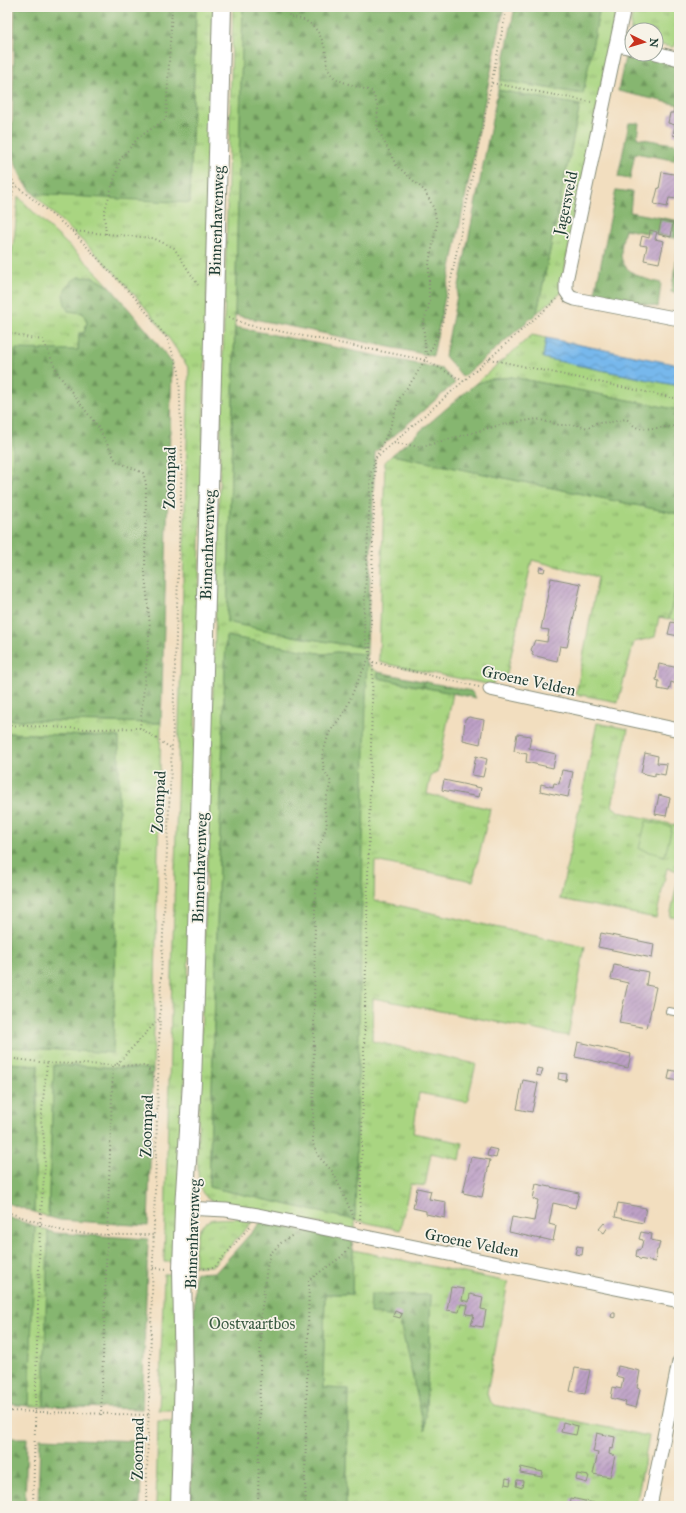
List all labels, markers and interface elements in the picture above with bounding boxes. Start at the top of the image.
north arrow [624,22,664,62]
text: N [647,38,660,49]
street label: Binnenhavenweg [205,165,229,276]
street label: Jagersveld [549,169,583,239]
street label: Zoompad [159,447,180,509]
street label: Binnenhavenweg [196,489,220,600]
street label: Groene Velden [480,661,578,700]
street label: Zoompad [147,770,170,834]
street label: Binnenhavenweg [188,812,212,923]
street label: Zoompad [136,1094,157,1158]
street label: Binnenhavenweg [181,1178,205,1289]
street label: Groene Velden [423,1224,521,1261]
park label: Oostvaartbos [209,1314,295,1333]
street label: Zoompad [127,1418,148,1480]

